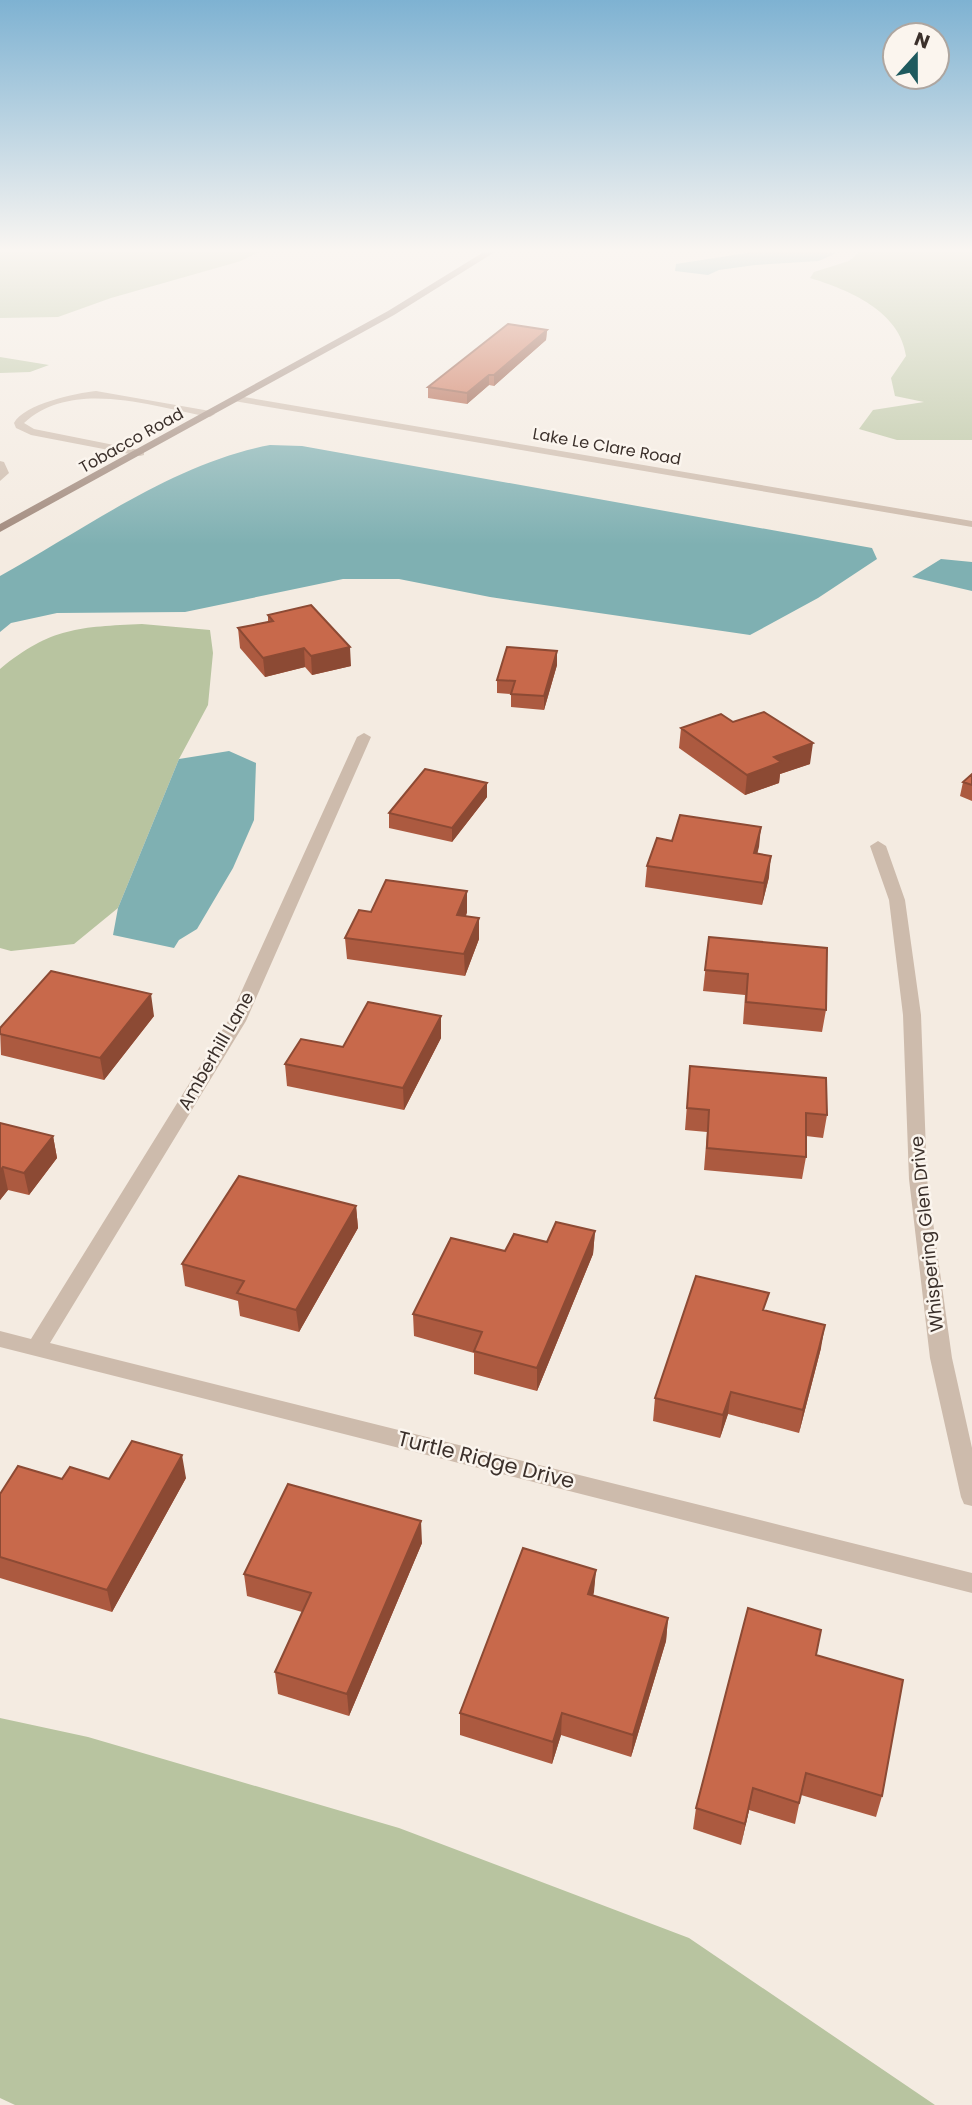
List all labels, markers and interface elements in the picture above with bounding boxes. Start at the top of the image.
north arrow [881,21,951,91]
text: N [910,25,933,56]
street label: Tobacco Road [75,402,188,479]
street label: Lake Le Clare Road [531,422,683,471]
street label: Amberhill Lane [172,987,260,1115]
street label: Whispering Glen Drive [904,1135,949,1333]
street label: Turtle Ridge Drive [394,1423,578,1496]

